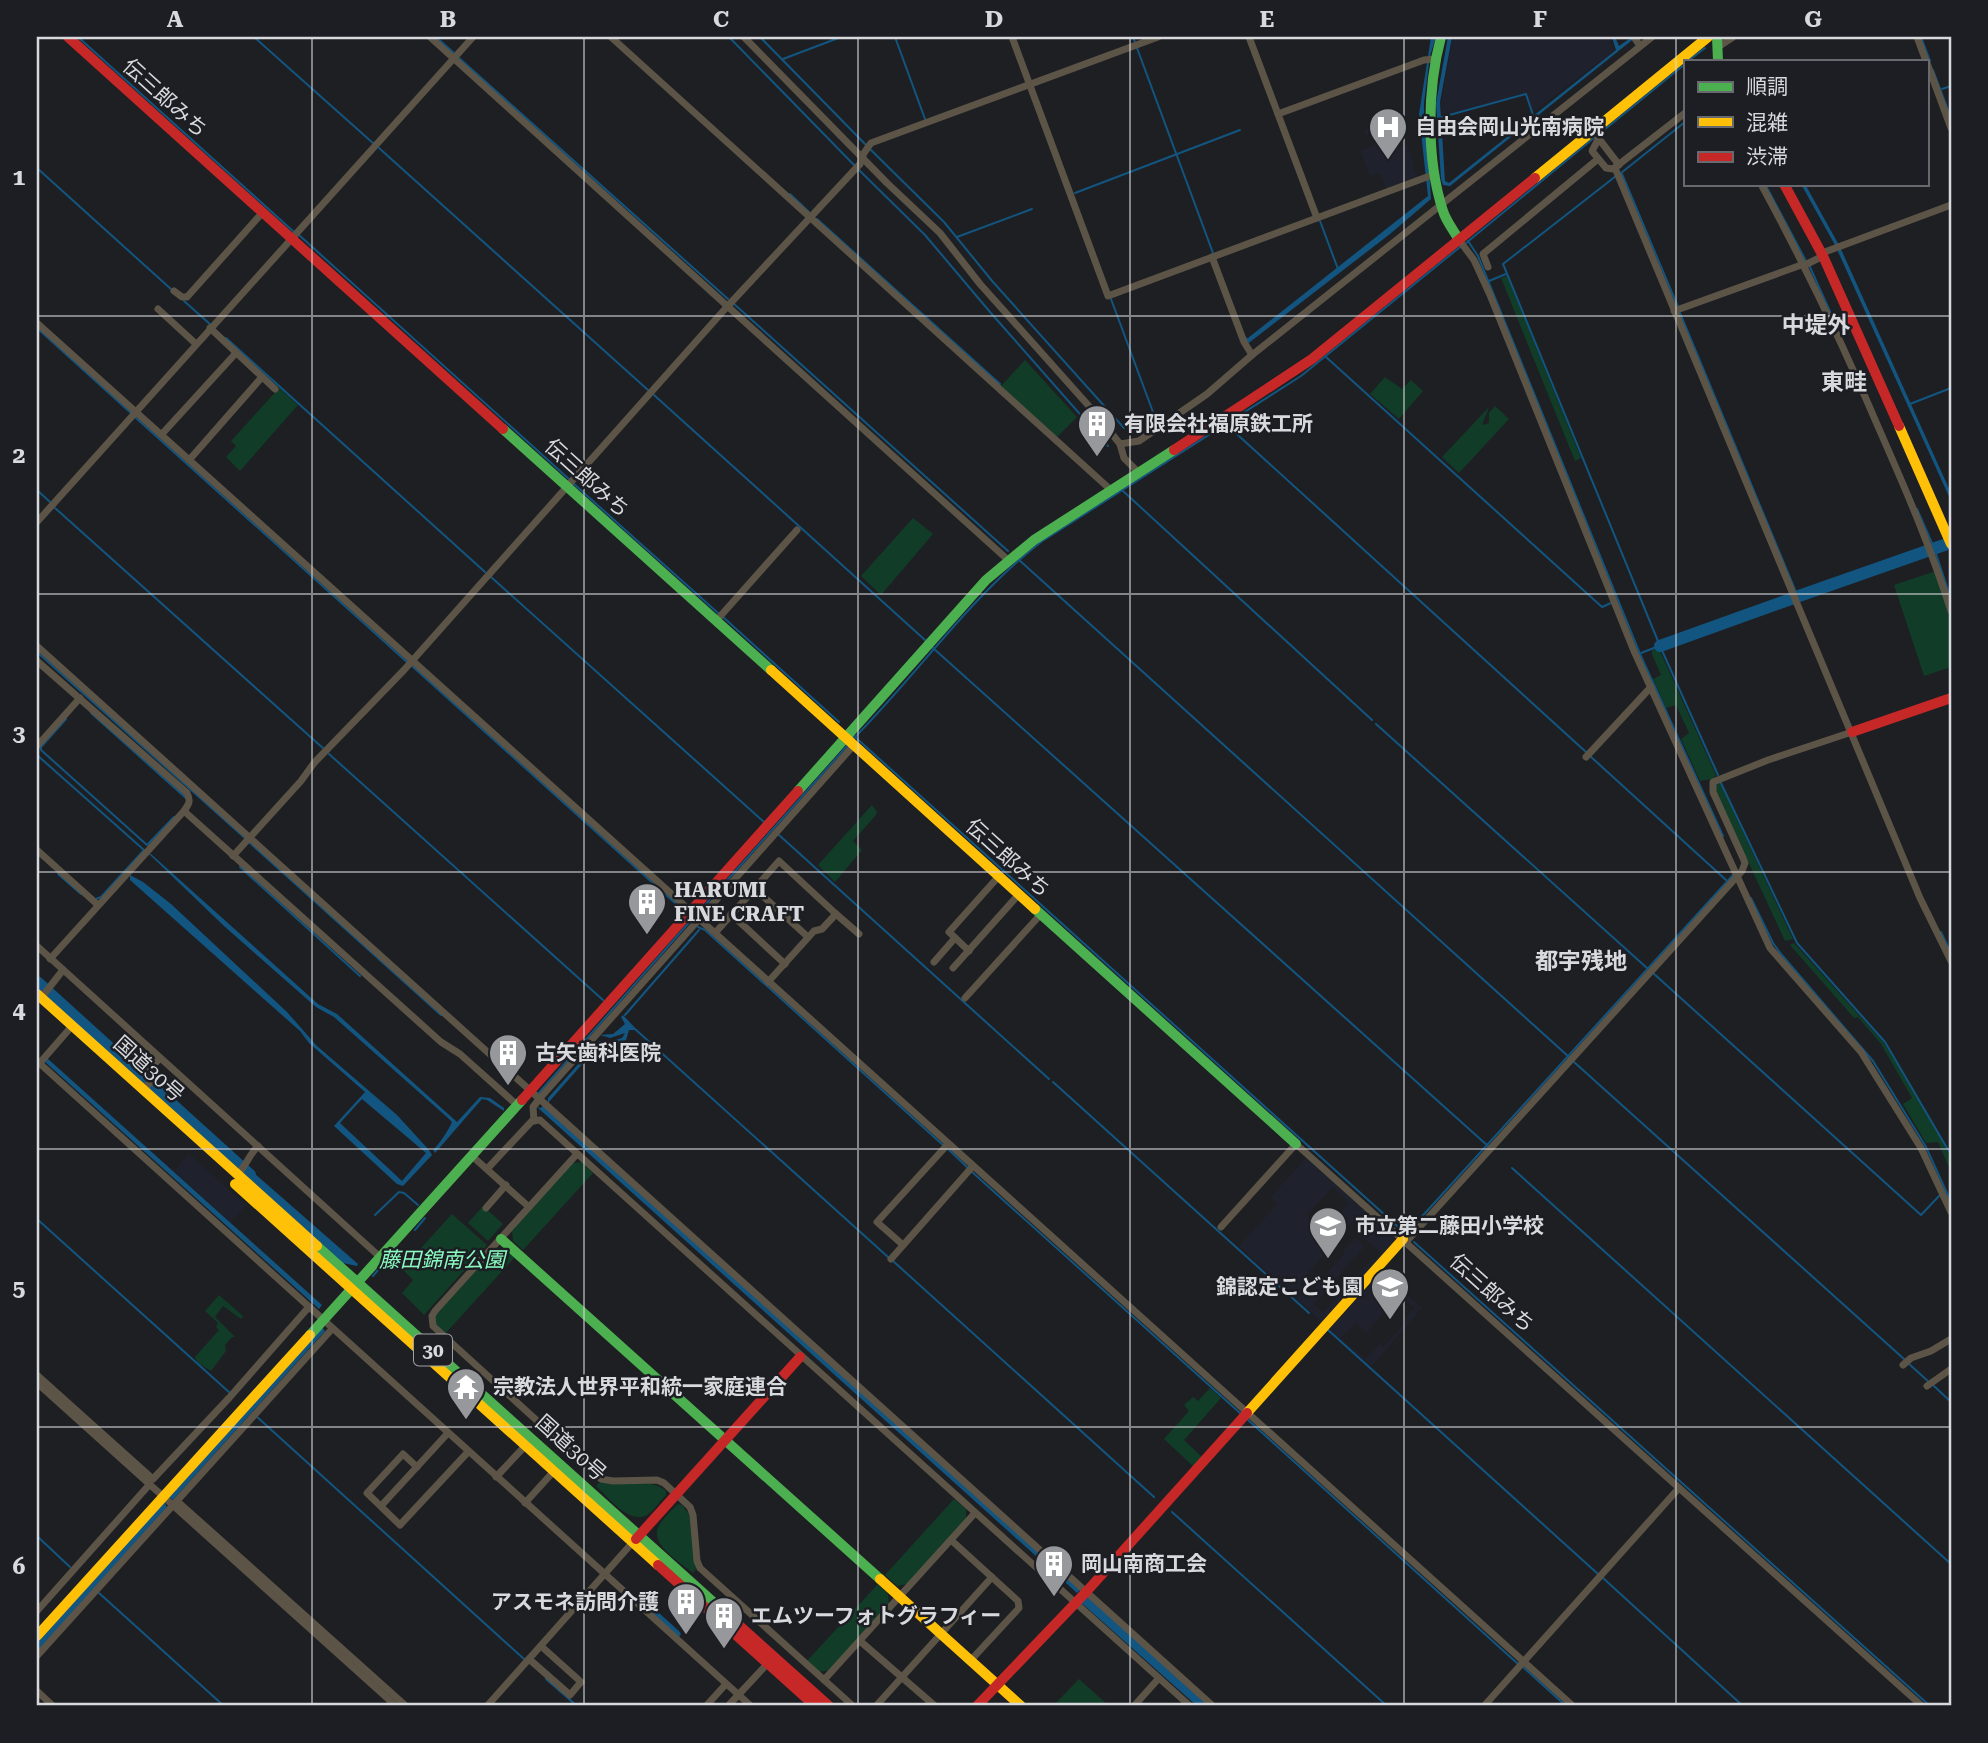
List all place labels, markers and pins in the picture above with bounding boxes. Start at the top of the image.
hospital icon: 自由会岡山光南病院 [1367,106,1409,161]
place label: 自由会岡山光南病院 [1415,115,1604,139]
building icon: 有限会社福原鉄工所 [1076,403,1118,458]
place label: 有限会社福原鉄工所 [1124,412,1313,436]
place label: HARUMI FINE CRAFT [674,878,804,926]
building icon: HARUMI FINE CRAFT [626,881,668,936]
building icon: 古矢歯科医院 [487,1032,529,1087]
place label: 古矢歯科医院 [535,1041,661,1065]
school or university icon: 市立第二藤田小学校 [1307,1205,1349,1260]
place label: 市立第二藤田小学校 [1355,1214,1544,1238]
school or university icon: 錦認定こども園 [1369,1266,1411,1321]
place label: 錦認定こども園 [1216,1275,1363,1299]
temple icon: 宗教法人世界平和統一家庭連合 [445,1366,487,1421]
place label: 宗教法人世界平和統一家庭連合 [493,1375,787,1399]
building icon: 岡山南商工会 [1033,1543,1075,1598]
place label: 岡山南商工会 [1081,1552,1207,1576]
building icon: アスモネ訪問介護 [665,1581,707,1636]
place label: アスモネ訪問介護 [491,1590,659,1614]
building icon: エムツーフォトグラフィー [703,1595,745,1650]
place label: エムツーフォトグラフィー [751,1604,1001,1628]

